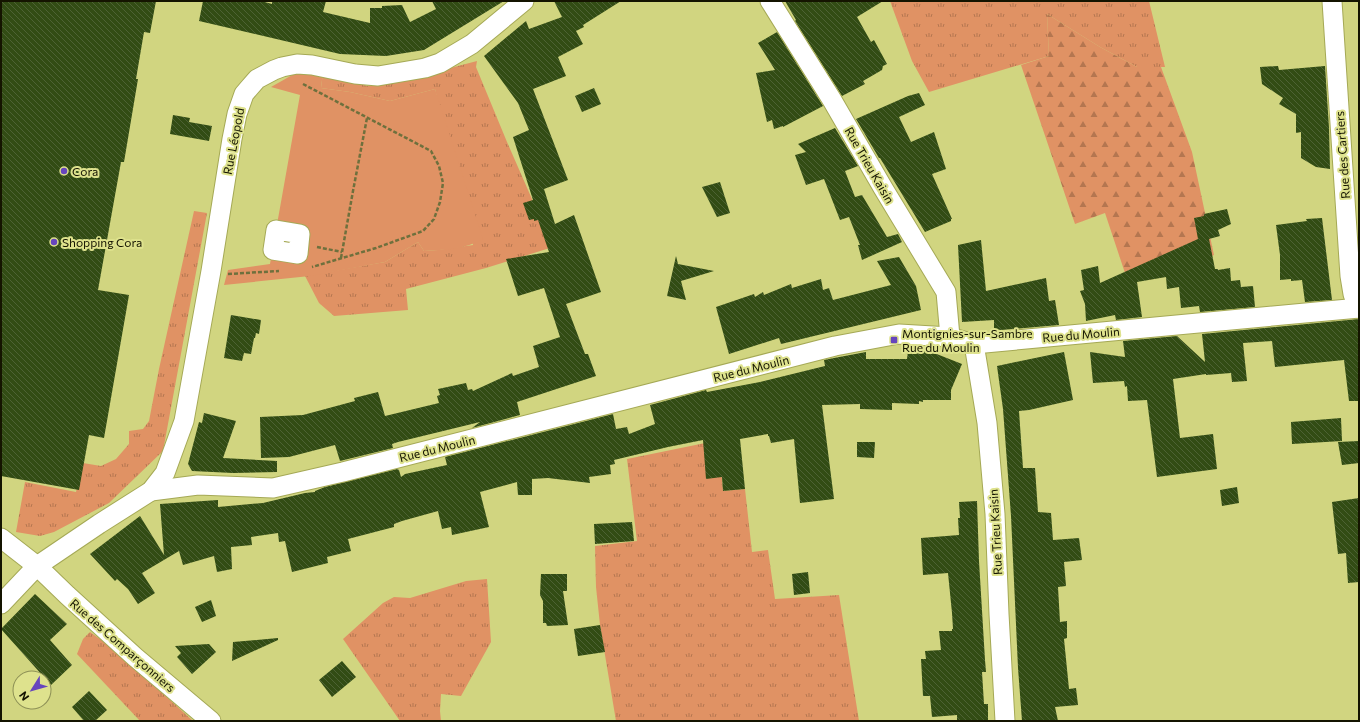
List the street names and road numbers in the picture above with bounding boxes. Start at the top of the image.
street label: Rue Léopold [220,106,246,176]
street label: Rue des Cartiers [1332,111,1352,199]
street label: Rue Trieu Kaisin [842,124,898,206]
street label: Rue du Moulin [1042,324,1120,344]
street label: Rue du Moulin [712,352,790,384]
street label: Rue du Moulin [398,432,476,464]
street label: Rue Trieu Kaisin [986,489,1004,575]
street label: Rue des Comparçonniers [68,596,178,694]

